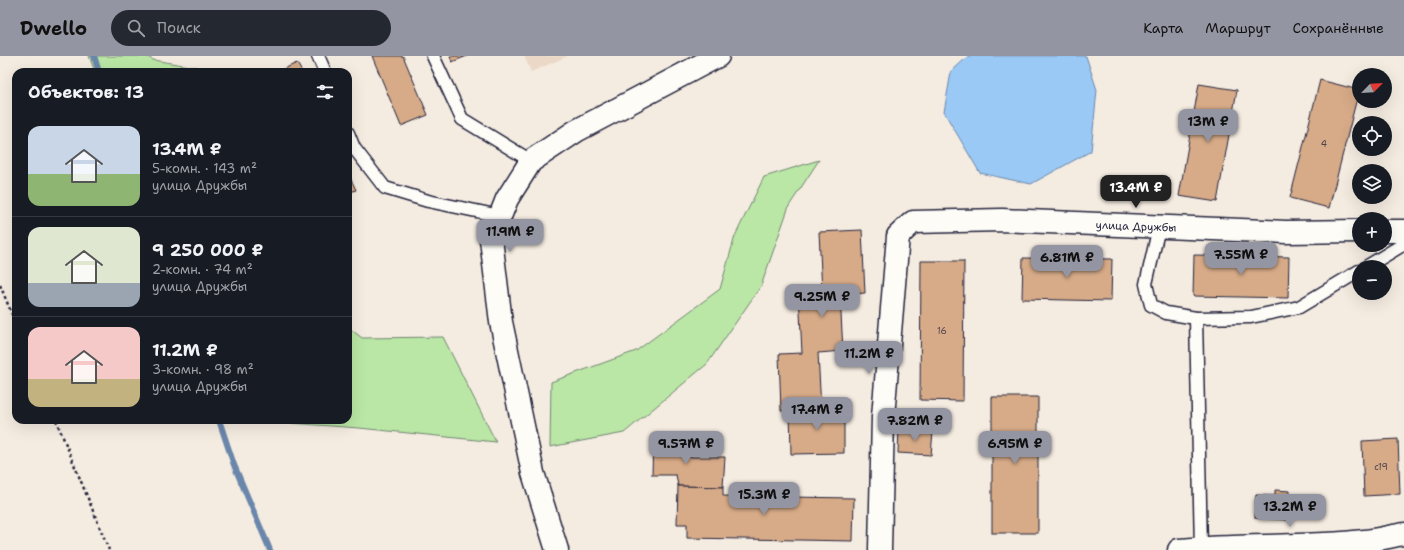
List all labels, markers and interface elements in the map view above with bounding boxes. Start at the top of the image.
search box [111,10,391,46]
text: Dwello [20,16,87,41]
icon: search [125,17,147,39]
text: Поиск [157,18,201,38]
text: Карта [1143,19,1183,37]
text: Маршрут [1205,19,1271,37]
text: Сохранённые [1293,19,1384,37]
north arrow [1352,68,1392,108]
map controls [1352,68,1392,300]
text: Объектов: 13 [28,81,144,103]
icon: filters [314,81,336,103]
pin: 13M ₽ [1180,109,1236,143]
text: 13M ₽ [1187,113,1229,130]
button: locate [1352,116,1392,156]
text: 13.4M ₽ [152,138,222,160]
house number: 4 [1321,138,1327,150]
icon: home [60,142,108,190]
text: 5-комн. · 143 m² [152,160,257,177]
button: layers [1352,164,1392,204]
pin: 13.4M ₽ [1099,175,1173,209]
text: улица Дружбы [152,177,247,194]
text: 13.4M ₽ [1109,179,1163,196]
button: + [1352,212,1392,252]
street label: улица Дружбы [1095,218,1177,235]
pin: 11.9M ₽ [473,219,547,253]
text: 11.9M ₽ [485,223,535,240]
text: 9 250 000 ₽ [152,239,263,261]
pin: 7.55M ₽ [1204,242,1278,276]
icon: home [60,243,108,291]
pin: 6.81M ₽ [1030,245,1104,279]
text: 7.55M ₽ [1214,246,1268,263]
text: 6.81M ₽ [1040,249,1094,266]
button: − [1352,260,1392,300]
text: 2-комн. · 74 m² [152,261,253,278]
text: улица Дружбы [152,278,247,295]
pin: 9.25M ₽ [785,284,859,318]
text: 9.25M ₽ [794,288,850,305]
house number: 16 [937,325,947,337]
text: 11.2M ₽ [152,339,218,361]
pin: 11.2M ₽ [832,341,906,375]
icon: home [60,343,108,391]
text: 11.2M ₽ [844,345,894,362]
text: 3-комн. · 98 m² [152,361,254,378]
text: улица Дружбы [152,378,247,395]
pin: 17.4M ₽ [780,397,854,431]
text: 17.4M ₽ [791,401,843,418]
pin: 7.82M ₽ [878,408,952,442]
text: 7.82M ₽ [887,412,943,429]
pin: 9.57M ₽ [649,431,723,465]
pin: 6.95M ₽ [978,431,1052,465]
text: 9.57M ₽ [658,435,714,452]
text: 6.95M ₽ [987,435,1043,452]
house number: с19 [1374,461,1388,473]
pin: 15.3M ₽ [727,482,801,516]
text: 15.3M ₽ [737,486,791,503]
pin: 13.2M ₽ [1253,494,1327,528]
text: 13.2M ₽ [1263,498,1317,515]

